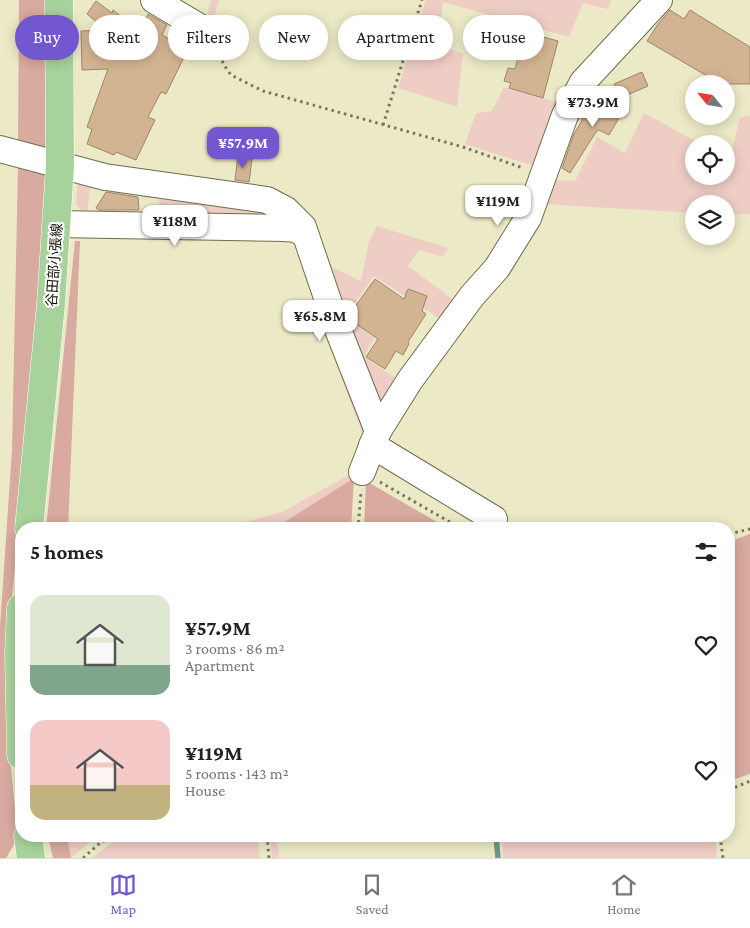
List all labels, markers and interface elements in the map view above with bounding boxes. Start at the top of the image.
chip: Buy [15,15,79,60]
chip: Rent [89,15,158,60]
chip: Filters [168,15,249,60]
chip: New [259,15,328,60]
chip: Apartment [338,15,453,60]
chip: House [463,15,544,60]
north arrow [685,75,735,125]
map controls [685,75,735,245]
pin: ¥73.9M [552,86,634,128]
text: ¥73.9M [567,93,619,110]
pin: ¥57.9M [202,126,284,169]
text: ¥57.9M [218,134,268,151]
button: locate [685,135,735,185]
pin: ¥119M [463,184,533,227]
text: ¥119M [476,192,520,209]
button: layers [685,195,735,245]
pin: ¥118M [140,204,210,247]
text: ¥118M [153,212,197,229]
street label: 谷田部小張線 [43,223,65,307]
pin: ¥65.8M [279,300,361,342]
text: ¥65.8M [294,307,346,324]
icon: filters [692,538,720,566]
text: 5 homes [30,540,103,564]
icon: home [70,615,130,675]
text: ¥57.9M [185,616,251,640]
icon: heart [692,631,720,659]
text: 3 rooms · 86 m² [185,640,285,657]
text: Apartment [185,657,255,674]
icon: home [70,740,130,800]
text: ¥119M [185,741,242,765]
icon: heart [692,756,720,784]
text: 5 rooms · 143 m² [185,765,289,782]
text: House [185,782,225,799]
tab: Map [109,871,137,917]
tab: Saved [356,871,389,917]
tab: Home [607,871,641,917]

